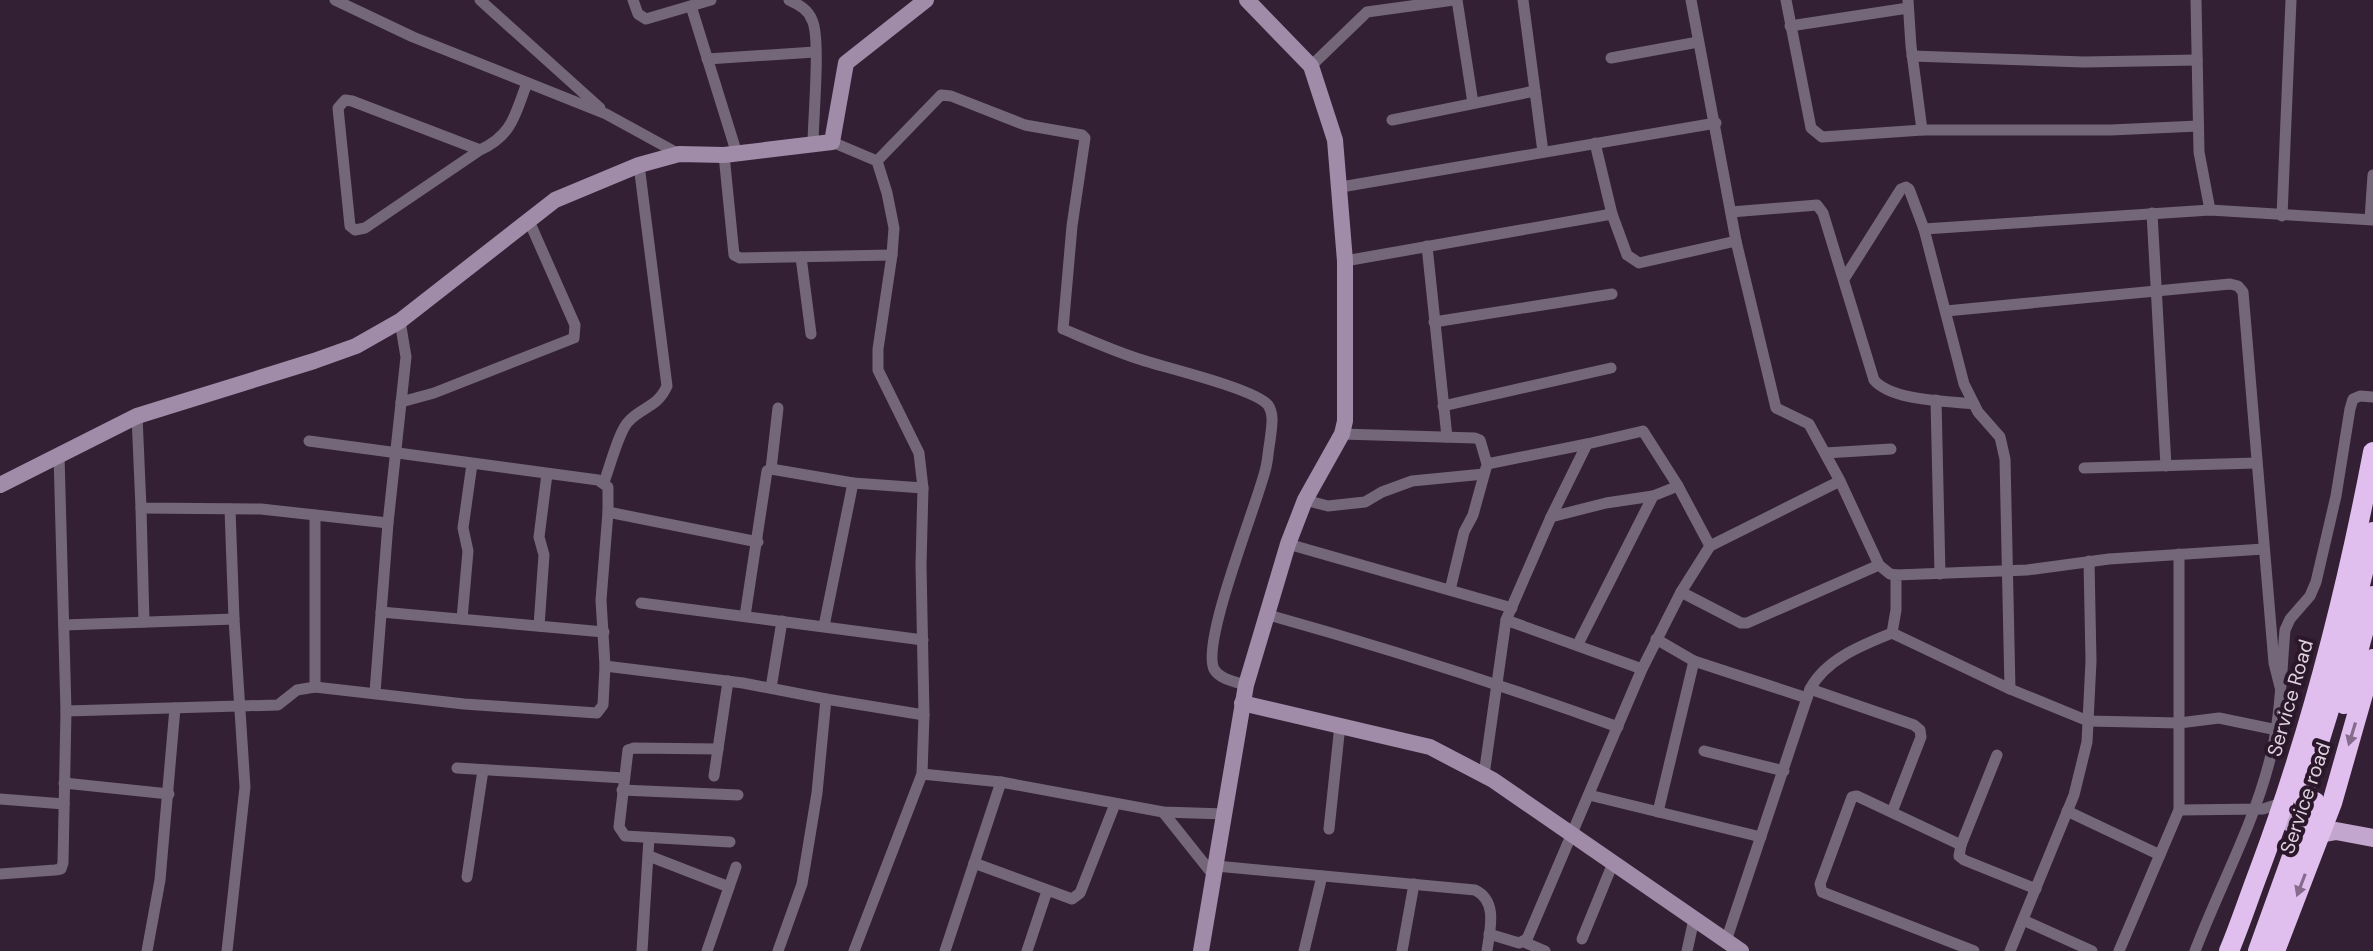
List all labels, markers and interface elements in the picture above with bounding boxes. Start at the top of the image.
street label: Service Road [2261,637,2319,759]
one-way arrow [2345,722,2358,746]
street label: Service road [2274,739,2336,857]
one-way arrow [2294,873,2307,897]

